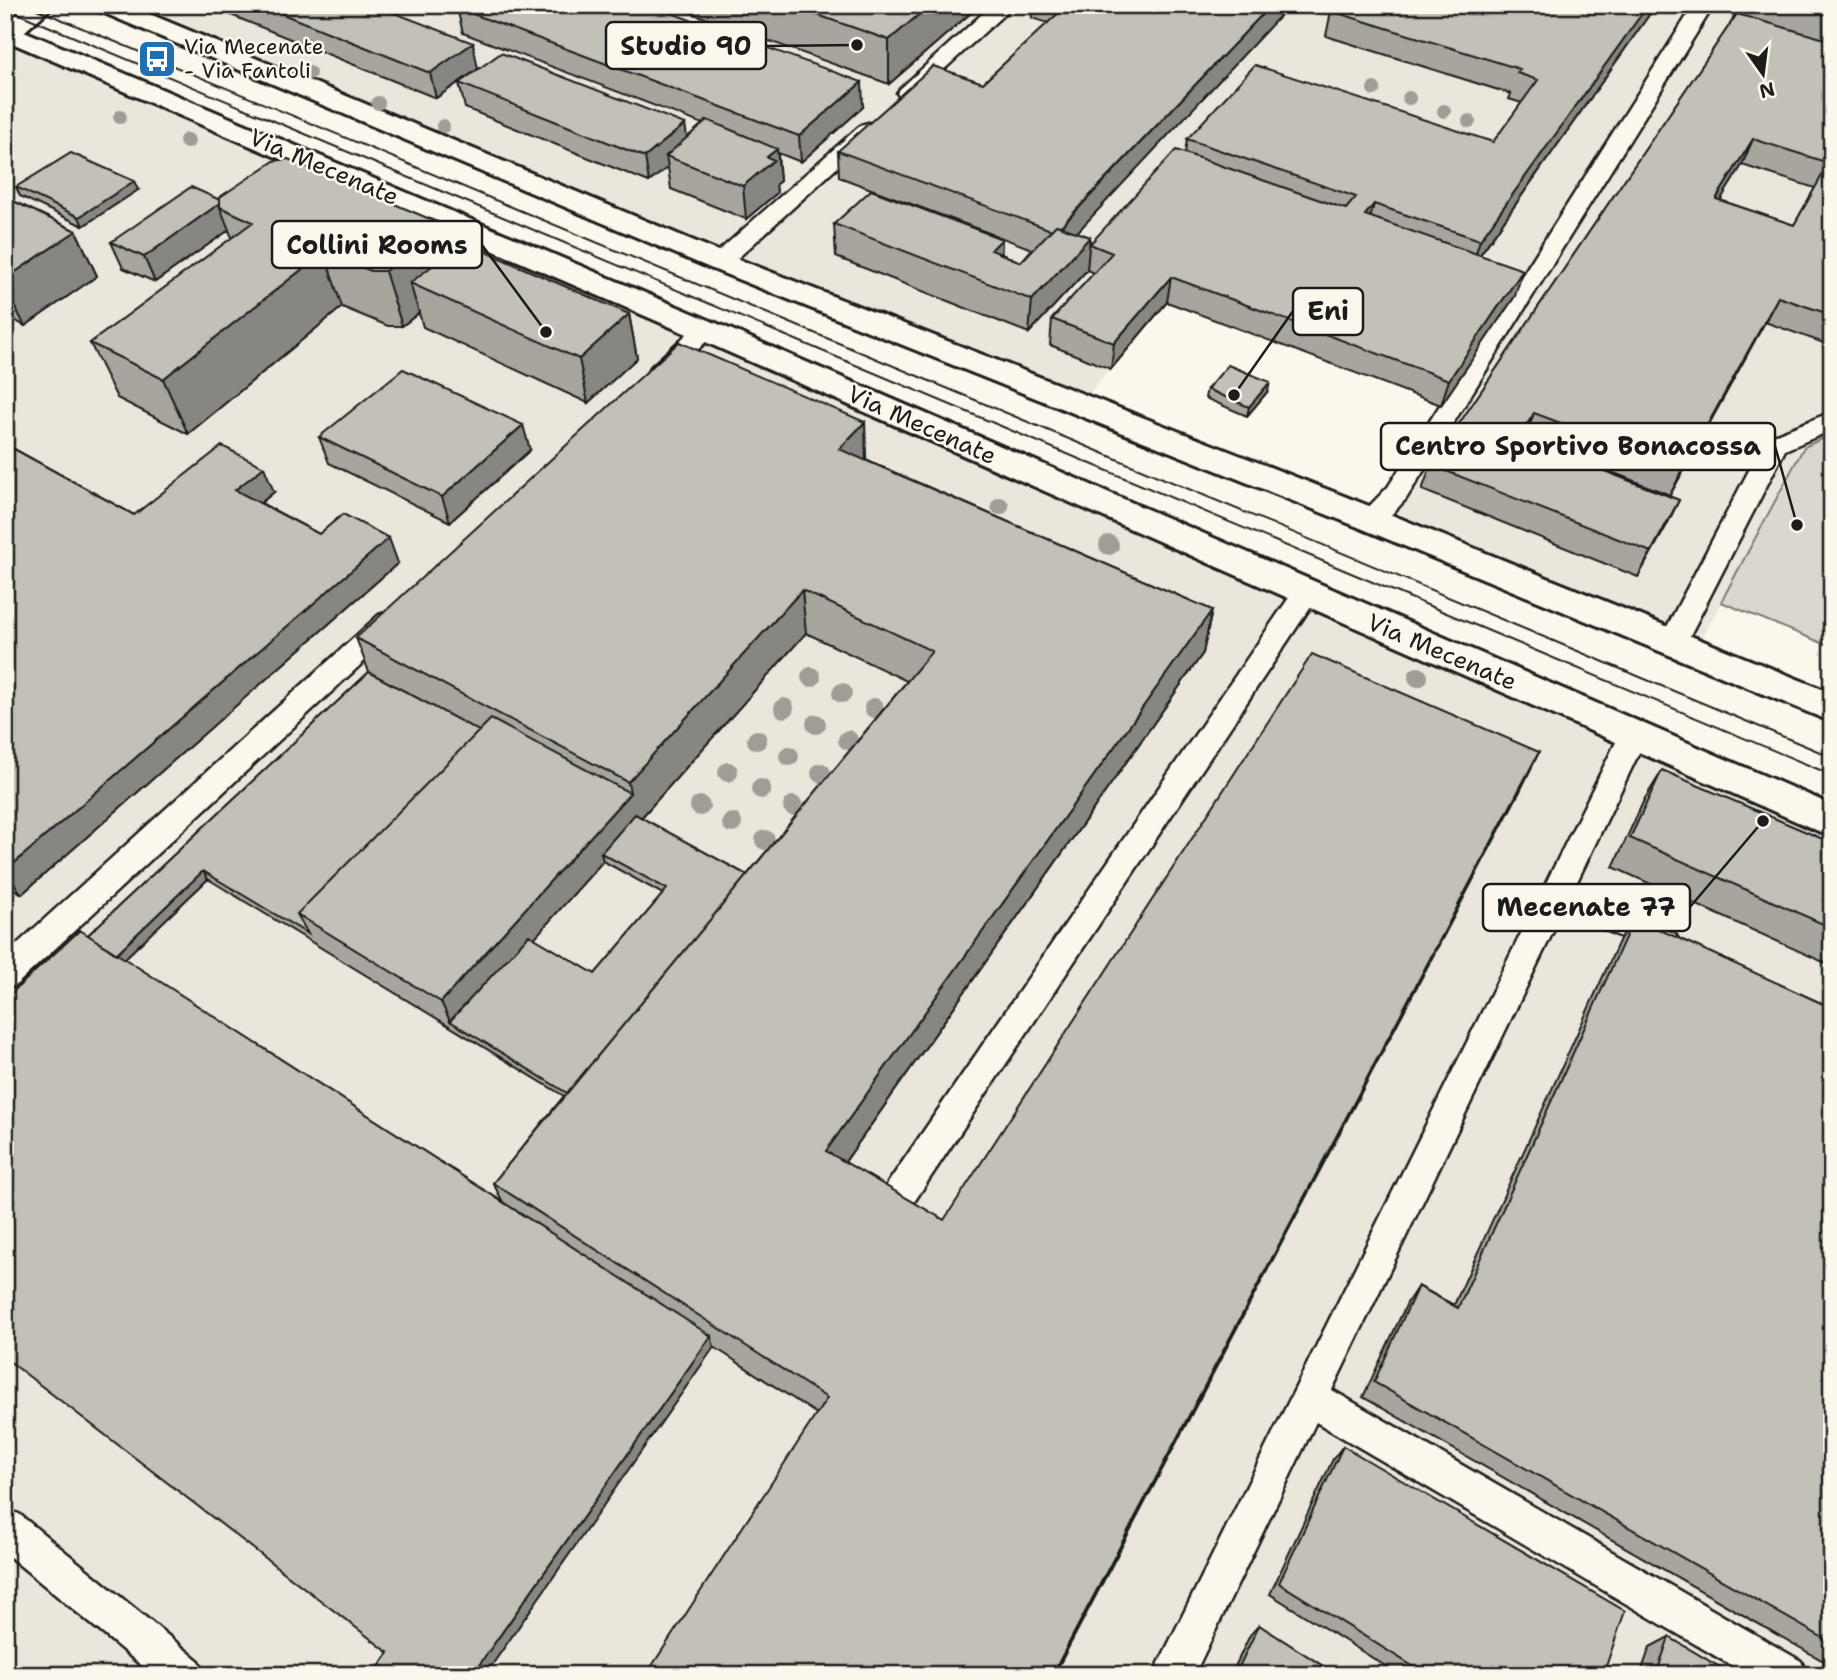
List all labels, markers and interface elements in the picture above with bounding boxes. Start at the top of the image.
callout: Studio 90 [606,22,766,69]
text: Studio 90 [620,28,752,63]
place label: Via Mecenate - Via Fantoli [184,33,324,85]
bus stop icon: Via Mecenate - Via Fantoli [136,38,178,80]
north arrow [1728,38,1798,108]
text: N [1757,76,1777,104]
street label: Via Mecenate [244,121,404,213]
callout: Collini Rooms [272,221,482,268]
text: Collini Rooms [286,227,468,262]
callout: Eni [1293,288,1363,335]
text: Eni [1307,293,1349,328]
street label: Via Mecenate [843,378,1001,472]
callout: Centro Sportivo Bonacossa [1381,423,1775,470]
text: Centro Sportivo Bonacossa [1395,428,1761,463]
street label: Via Mecenate [1362,606,1522,698]
callout: Mecenate 77 [1483,884,1690,931]
text: Mecenate 77 [1497,889,1675,924]

